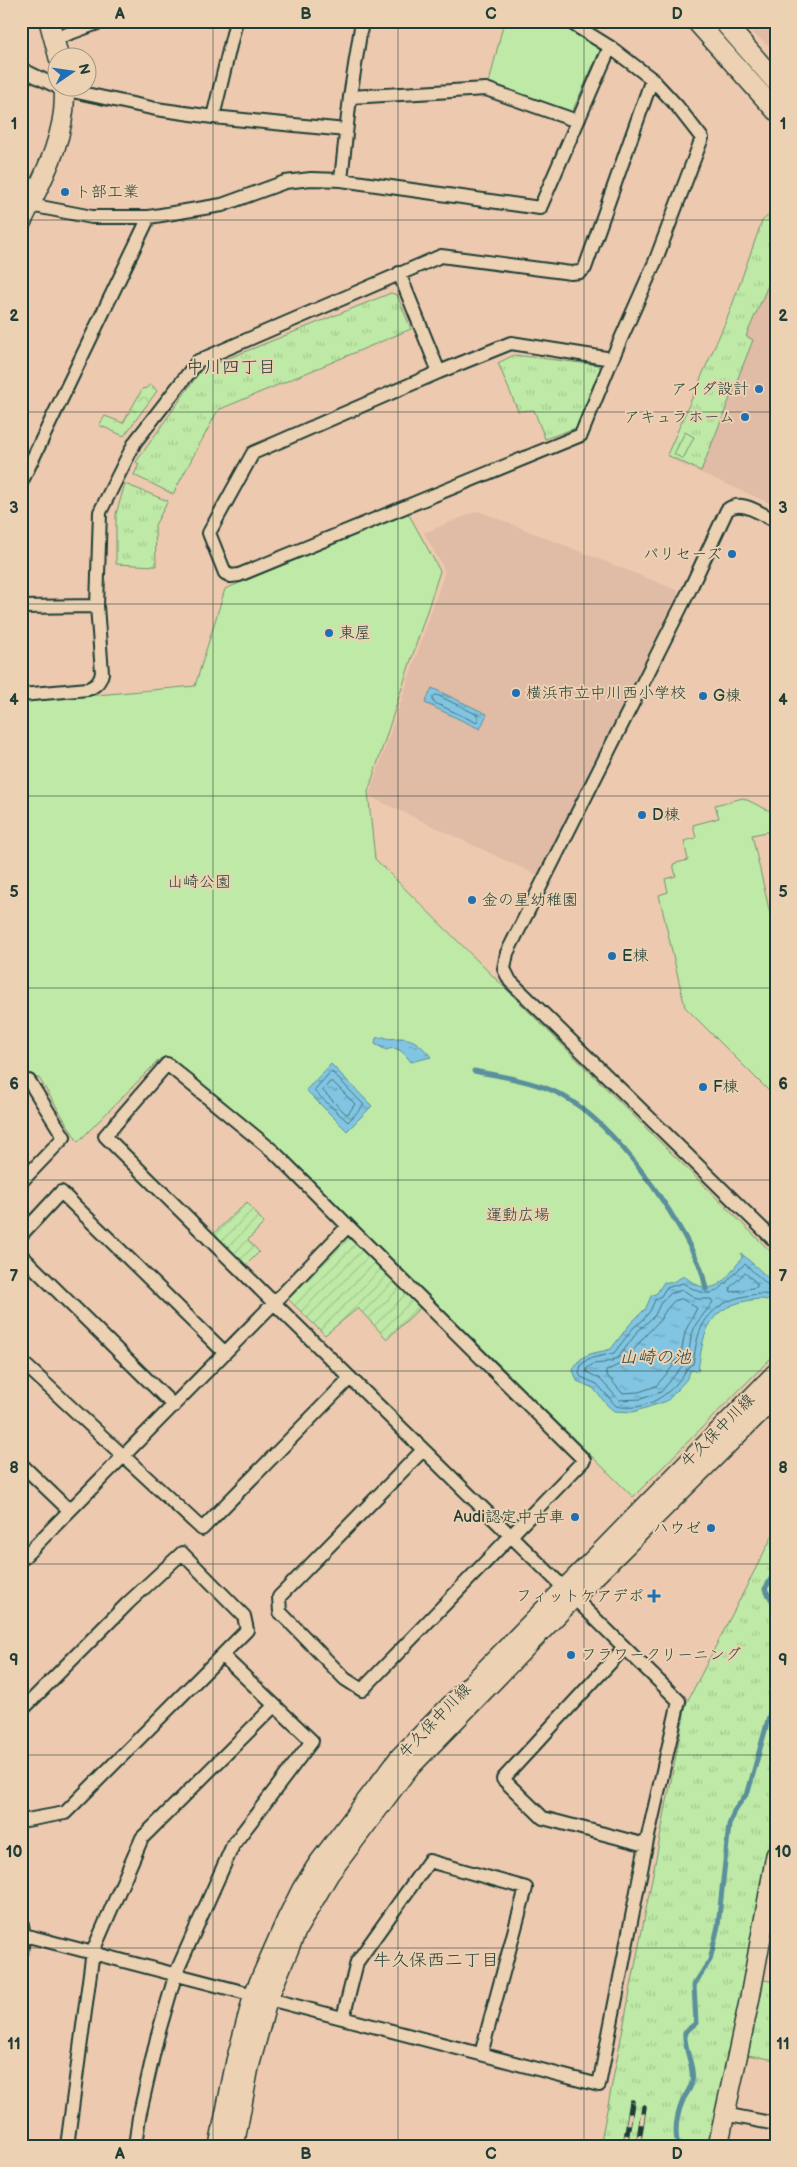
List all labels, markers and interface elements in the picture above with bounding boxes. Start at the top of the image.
text: A [114,5,125,24]
text: B [300,5,312,24]
text: C [485,5,497,24]
text: D [671,5,683,24]
north arrow [48,48,98,98]
text: N [75,62,94,76]
text: 1 [11,115,17,134]
text: 1 [780,115,786,134]
place label: ト部工業 [75,183,139,202]
marker: ト部工業 [59,186,71,198]
text: 2 [9,307,19,326]
text: 2 [778,307,788,326]
district label: 中川四丁目 [186,357,276,378]
place label: アイダ設計 [671,380,749,399]
marker: アイダ設計 [753,383,765,395]
place label: アキュラホーム [624,408,735,427]
marker: アキュラホーム [739,411,751,423]
text: 3 [9,499,19,518]
text: 3 [778,499,788,518]
place label: パリセーズ [643,545,722,564]
marker: パリセーズ [726,548,738,560]
place label: 東屋 [339,624,371,643]
marker: 東屋 [323,627,335,639]
place label: 横浜市立中川西小学校 [526,684,686,703]
marker: 横浜市立中川西小学校 [510,687,522,699]
place label: G棟 [713,687,741,706]
marker: G棟 [697,690,709,702]
text: 4 [9,691,19,710]
text: 4 [778,691,788,710]
place label: D棟 [652,806,680,825]
marker: D棟 [636,809,648,821]
park label: 山崎公園 [167,873,231,892]
text: 5 [9,883,19,902]
text: 5 [778,883,788,902]
place label: 金の星幼稚園 [482,891,578,910]
marker: 金の星幼稚園 [466,894,478,906]
place label: E棟 [622,947,649,966]
marker: E棟 [606,950,618,962]
text: 6 [9,1075,19,1094]
text: 6 [778,1075,788,1094]
place label: F棟 [713,1078,739,1097]
marker: F棟 [697,1081,709,1093]
park label: 運動広場 [486,1206,550,1225]
text: 7 [10,1267,19,1286]
text: 7 [779,1267,788,1286]
water label: 山崎の池 [619,1347,692,1368]
street label: 牛久保中川線 [677,1390,759,1472]
text: 8 [9,1459,19,1478]
text: 8 [778,1459,788,1478]
place label: Audi認定中古車 [454,1508,565,1527]
marker: Audi認定中古車 [569,1511,581,1523]
place label: ハウゼ [653,1519,701,1538]
marker: ハウゼ [705,1522,717,1534]
place label: フィットケアデポ [516,1587,644,1606]
marker: フィットケアデポ [648,1590,660,1602]
place label: フラワークリーニング [581,1646,741,1665]
marker: フラワークリーニング [565,1649,577,1661]
text: 9 [9,1651,19,1670]
text: 9 [778,1651,788,1670]
street label: 牛久保中川線 [395,1680,475,1762]
text: 10 [6,1843,22,1862]
text: 10 [775,1843,791,1862]
district label: 牛久保西二丁目 [373,1950,499,1971]
text: 11 [7,2035,21,2054]
text: 11 [776,2035,790,2054]
text: A [114,2145,125,2164]
text: B [300,2145,312,2164]
text: C [485,2145,497,2164]
text: D [671,2145,683,2164]

